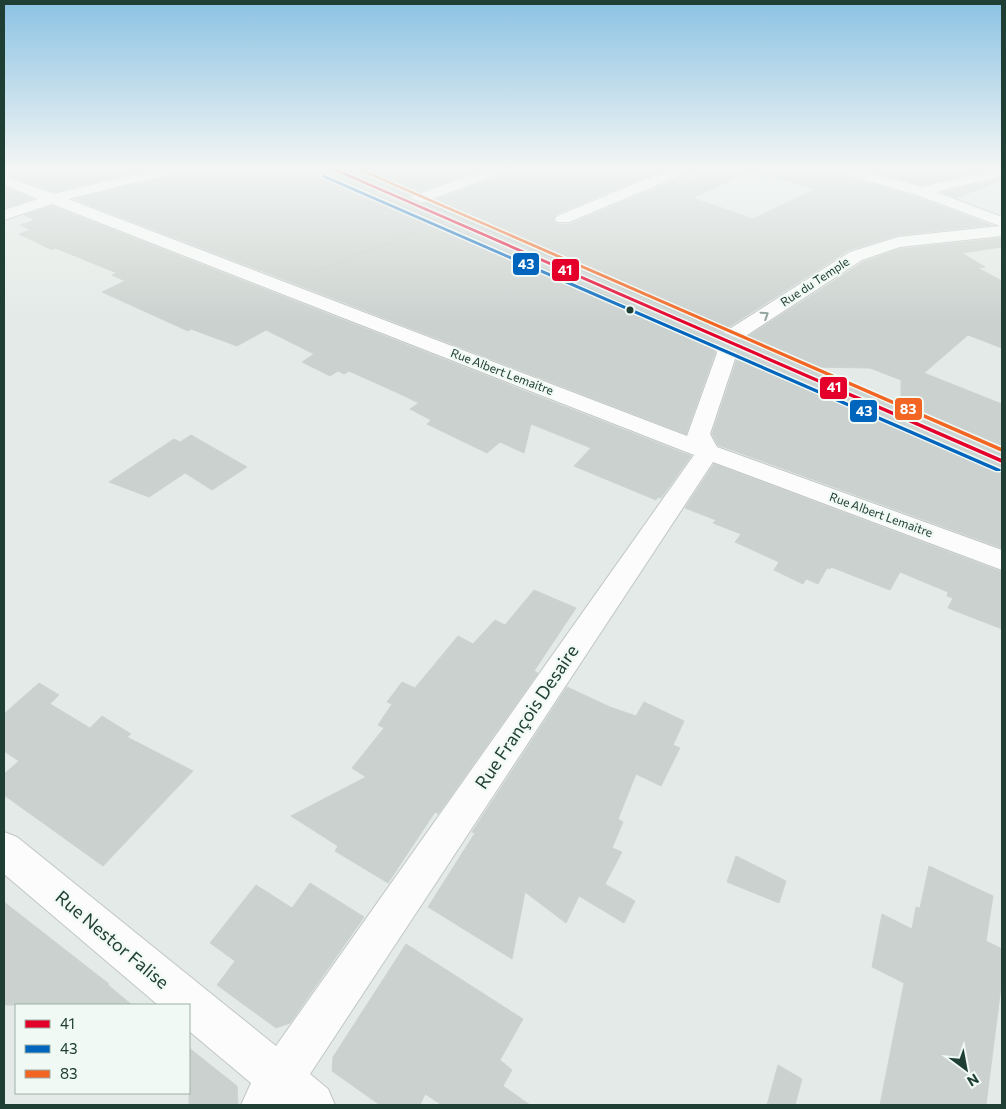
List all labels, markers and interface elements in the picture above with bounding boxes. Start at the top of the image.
line badge: 43 [512,252,540,276]
street label: Rue du Temple [777,254,852,309]
text: 43 [518,255,534,272]
line badge: 41 [551,258,580,282]
text: 41 [558,261,572,278]
unlabelled marker [625,305,635,315]
one-way arrow [760,311,769,321]
street label: Rue Albert Lemaitre [449,345,556,397]
line badge: 41 [819,376,848,400]
text: 41 [827,378,841,395]
line badge: 83 [894,397,923,421]
line badge: 43 [849,399,878,423]
text: 83 [900,400,916,417]
text: 43 [856,402,872,419]
street label: Rue Albert Lemaitre [828,489,935,539]
street label: Rue François Desaire [470,640,583,793]
street label: Rue Nestor Falise [52,885,174,993]
legend [15,1004,190,1094]
text: 41 [60,1014,75,1032]
text: 43 [60,1039,78,1057]
north arrow [941,1044,991,1094]
text: 83 [60,1064,78,1082]
text: N [964,1070,982,1090]

